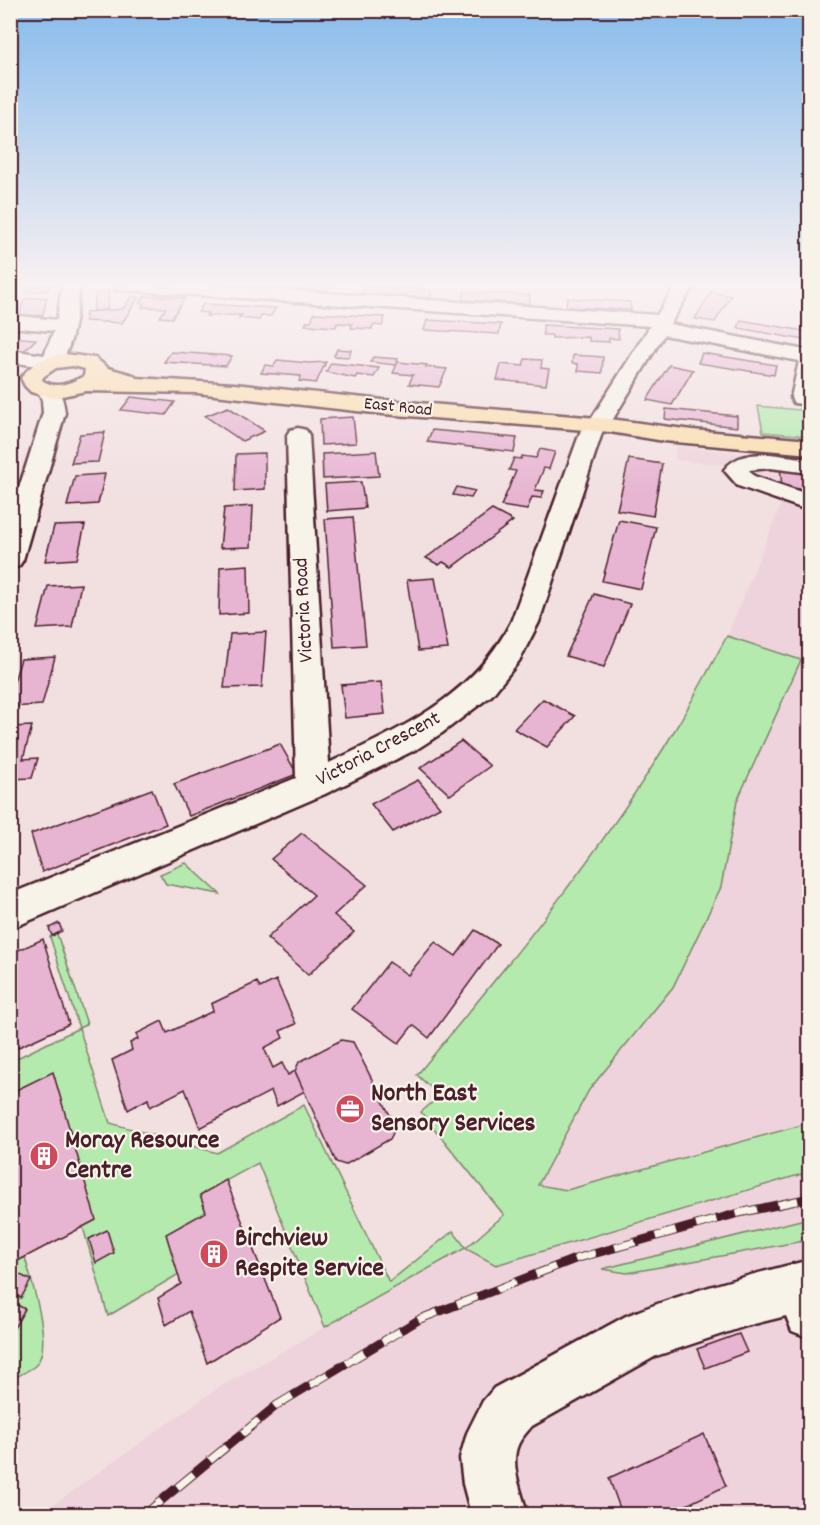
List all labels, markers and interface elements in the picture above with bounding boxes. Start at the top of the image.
street label: East Road [363,392,433,424]
street label: Victoria Road [287,557,323,663]
street label: Victoria Crescent [311,704,447,795]
place label: North East Sensory Services [371,1076,536,1143]
office icon: North East Sensory Services [334,1093,366,1125]
place label: Moray Resource Centre [65,1123,220,1190]
building icon: Moray Resource Centre [28,1140,60,1172]
place label: Birchview Respite Service [235,1221,384,1288]
building icon: Birchview Respite Service [198,1238,230,1270]

